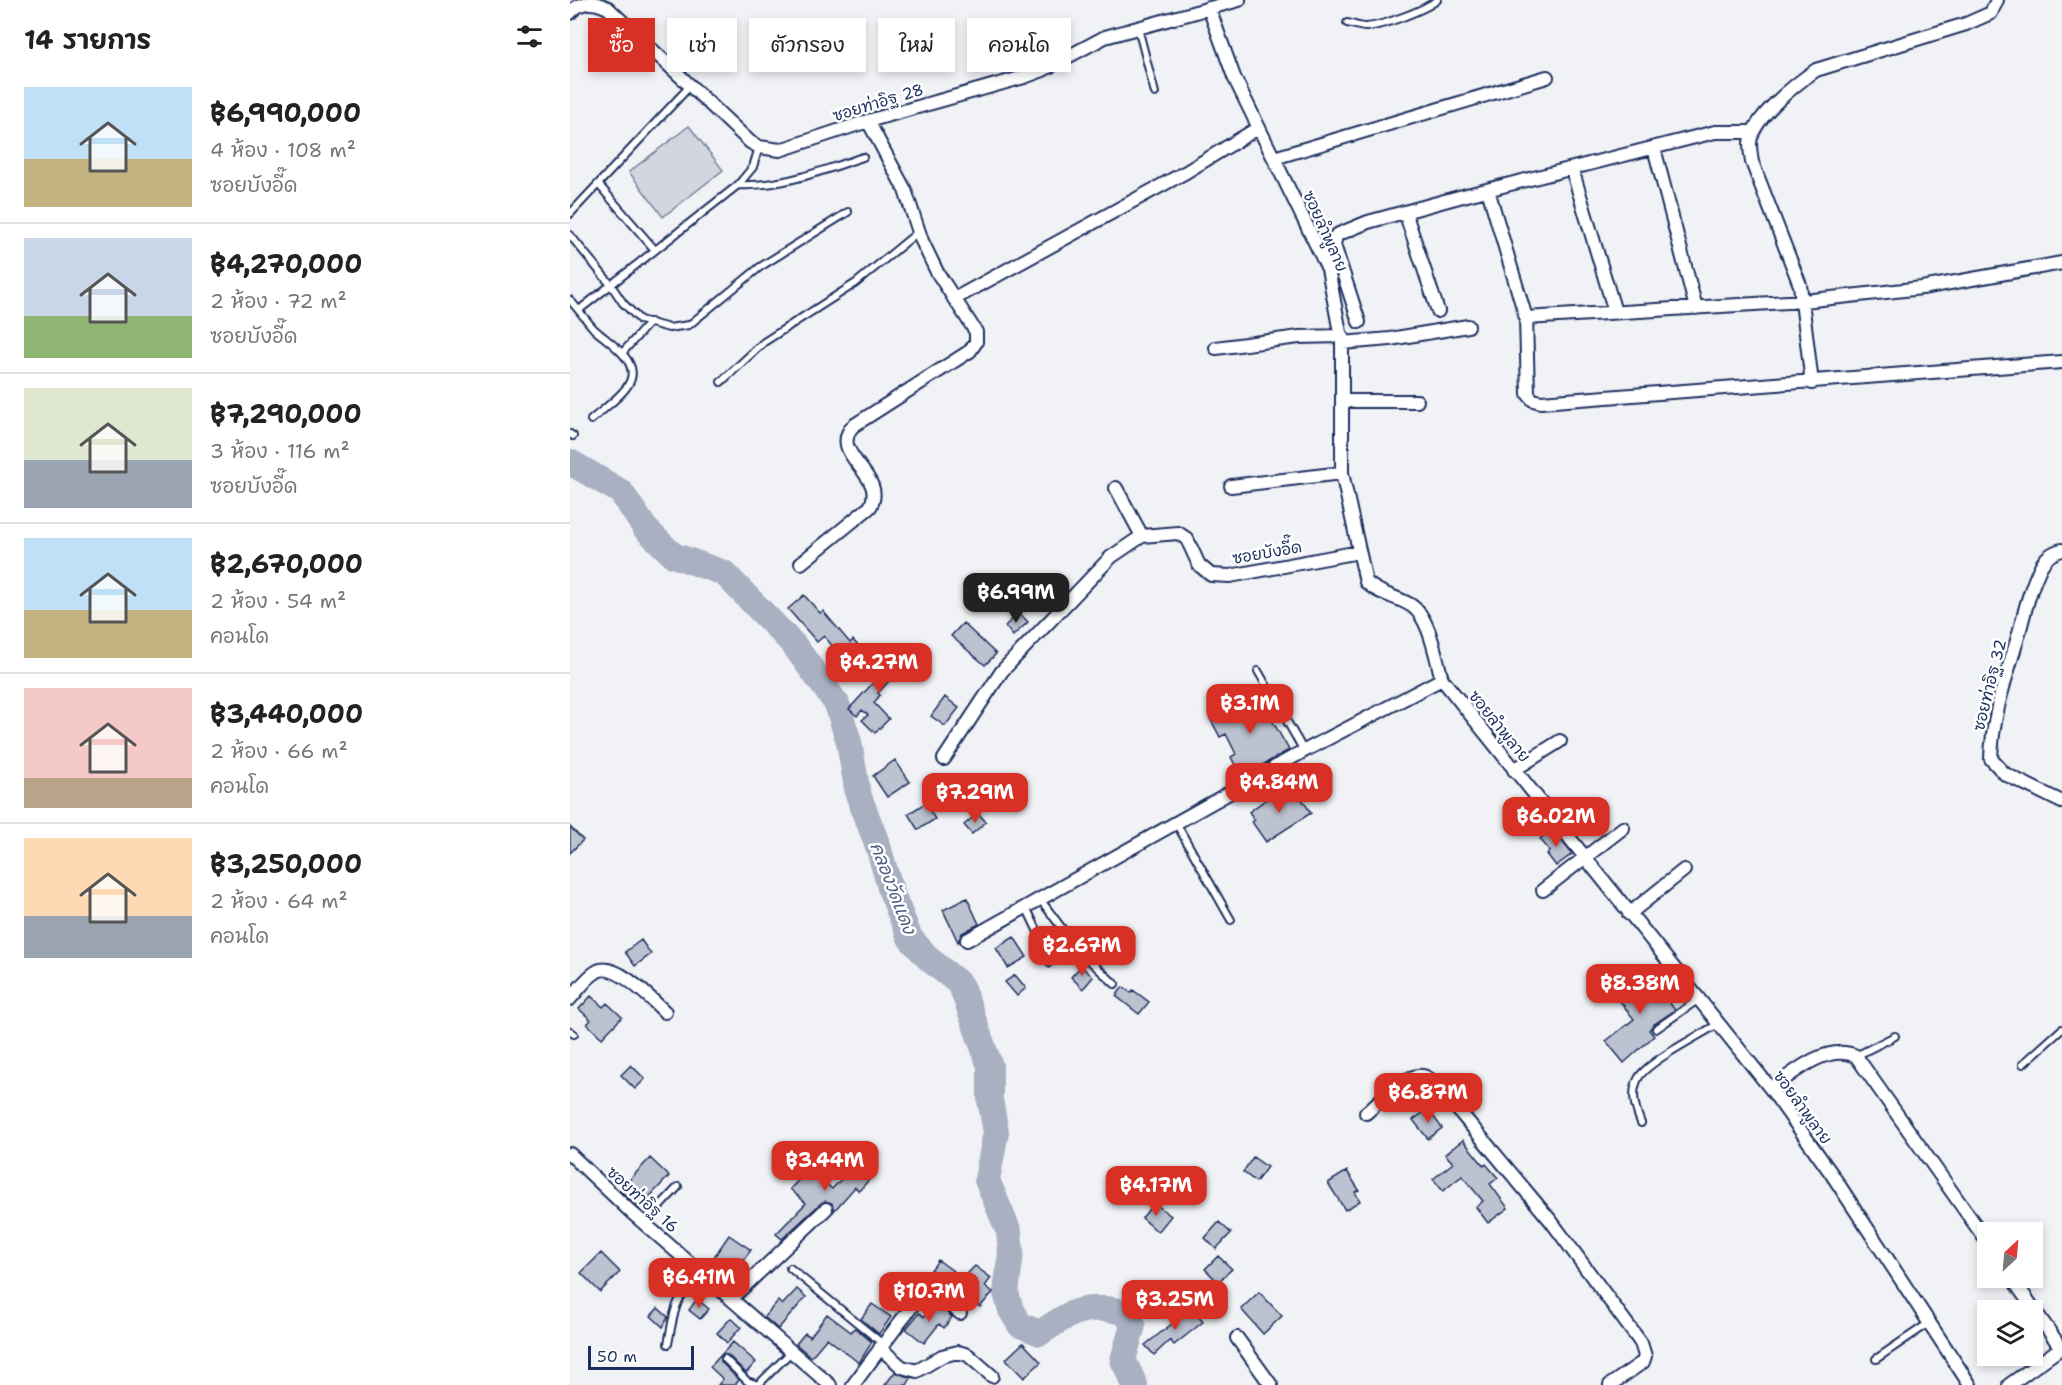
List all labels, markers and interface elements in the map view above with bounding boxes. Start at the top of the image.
chip: ซื้อ [588,18,655,72]
chip: เช่า [667,18,737,72]
chip: ตัวกรอง [749,18,866,72]
chip: ใหม่ [878,18,955,72]
chip: คอนโด [967,18,1071,72]
icon: filters [513,20,546,53]
text: 14 รายการ [24,22,151,57]
street label: ซอยท่าอิฐ 28 [830,78,927,127]
text: ฿6,990,000 [210,95,361,130]
icon: home [72,111,144,183]
text: 4 ห้อง · 108 m² [210,137,356,163]
text: ซอยบังอี๊ด [210,172,297,198]
street label: ซอยลำพูลาย [1296,187,1353,276]
text: ฿4,270,000 [210,246,362,281]
icon: home [72,262,144,334]
text: 2 ห้อง · 72 m² [210,288,347,314]
text: ซอยบังอี๊ด [210,323,297,349]
text: ฿7,290,000 [210,396,362,431]
icon: home [72,412,144,484]
text: 3 ห้อง · 116 m² [210,438,350,464]
text: ซอยบังอี๊ด [210,473,297,499]
street label: ซอยบังอี๊ด [1230,531,1303,569]
text: ฿2,670,000 [210,546,363,581]
icon: home [72,562,144,634]
pin: ฿6.99M [967,573,1065,624]
text: ฿6.99M [977,579,1055,605]
text: 2 ห้อง · 54 m² [210,588,346,614]
text: คอนโด [210,623,269,649]
street label: ซอยท่าอิฐ 32 [1967,637,2012,733]
pin: ฿4.27M [830,643,928,694]
text: ฿4.27M [840,649,918,675]
pin: ฿3.1M [1208,684,1292,735]
street label: ซอยลำพูลาย [1463,686,1535,768]
text: ฿3.1M [1220,690,1280,716]
text: ฿3,440,000 [210,696,363,731]
icon: home [72,712,144,784]
text: 2 ห้อง · 66 m² [210,738,348,764]
pin: ฿4.84M [1230,763,1328,814]
text: ฿4.84M [1239,769,1319,795]
text: คอนโด [210,773,269,799]
pin: ฿7.29M [926,773,1024,824]
text: ฿7.29M [936,779,1014,805]
pin: ฿6.02M [1507,797,1605,848]
text: ฿6.02M [1517,803,1595,829]
water label: คลองวัดแดง [865,839,922,939]
text: ฿3,250,000 [210,846,362,881]
icon: home [72,862,144,934]
text: 2 ห้อง · 64 m² [210,888,348,914]
text: คอนโด [210,923,269,949]
pin: ฿2.67M [1033,926,1131,977]
text: ฿2.67M [1043,932,1121,958]
pin: ฿8.38M [1591,964,1689,1015]
text: ฿8.38M [1600,970,1680,996]
street label: ซอยลำพูลาย [1767,1066,1837,1150]
pin: ฿6.87M [1379,1073,1477,1124]
text: ฿6.87M [1388,1079,1468,1105]
pin: ฿3.44M [776,1141,874,1192]
text: ฿3.44M [786,1147,864,1173]
street label: ซอยท่าอิฐ 16 [602,1161,684,1238]
pin: ฿4.17M [1107,1166,1205,1217]
text: ฿4.17M [1120,1172,1192,1198]
north arrow [1977,1222,2043,1288]
map controls [1977,1222,2043,1366]
pin: ฿6.41M [650,1258,748,1309]
text: ฿6.41M [663,1264,735,1290]
pin: ฿10.7M [880,1272,978,1323]
text: ฿10.7M [893,1278,965,1304]
pin: ฿3.25M [1126,1280,1224,1331]
text: ฿3.25M [1136,1286,1214,1312]
button: layers [1977,1300,2043,1366]
scale bar [588,1343,694,1370]
text: 50 m [597,1346,637,1367]

